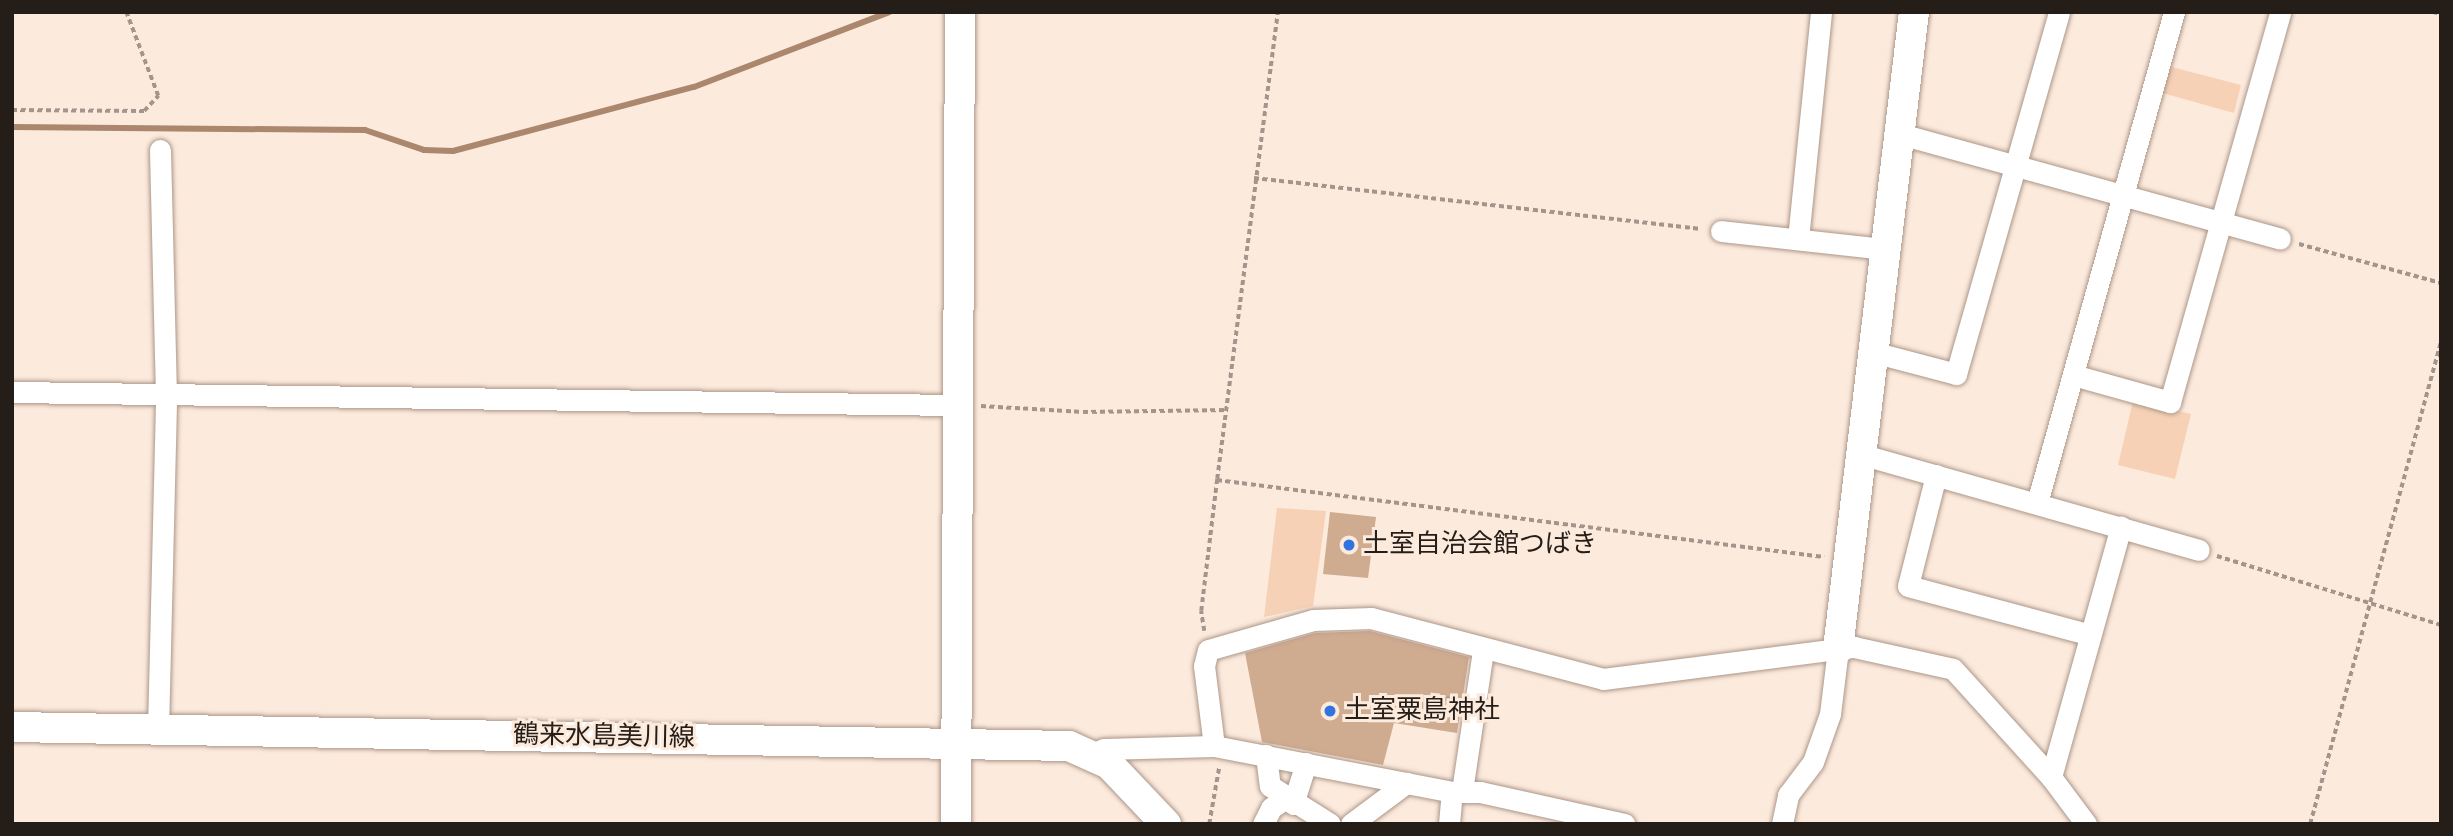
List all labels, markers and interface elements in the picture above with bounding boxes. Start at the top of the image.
place label: 土室自治会館つばき [1363,529,1597,561]
marker: 土室自治会館つばき [1341,537,1357,553]
place label: 土室粟島神社 [1344,695,1500,727]
marker: 土室粟島神社 [1322,703,1338,719]
street label: 鶴来水島美川線 [513,720,695,754]

